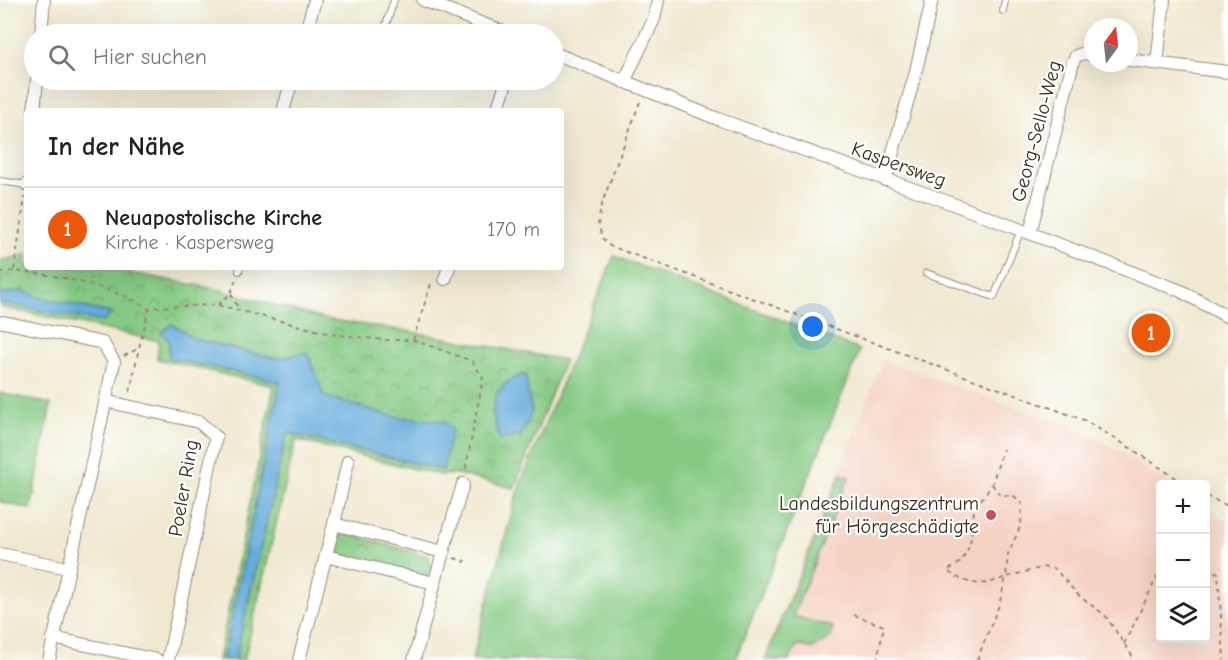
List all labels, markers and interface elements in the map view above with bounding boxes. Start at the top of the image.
north arrow [1084,18,1138,72]
search box [24,24,564,90]
icon: search [45,41,78,74]
text: Hier suchen [93,44,207,70]
street label: Georg-Sello-Weg [1007,58,1066,204]
text: In der Nähe [48,132,185,162]
street label: Kaspersweg [848,137,949,192]
text: Neuapostolische Kirche [105,205,322,231]
text: 1 [64,218,71,241]
text: 170 m [487,218,540,241]
text: Kirche · Kaspersweg [105,231,274,254]
pin: 1 [1132,310,1170,356]
your location [798,312,827,341]
street label: Poeler Ring [164,438,203,538]
map controls [1156,480,1210,642]
button: + [1156,480,1210,534]
place label: Landesbildungszentrum für Hörgeschädigte [779,492,979,538]
marker: Landesbildungszentrum für Hörgeschädigte [984,508,998,522]
button: − [1156,534,1210,588]
button: layers [1156,588,1210,642]

